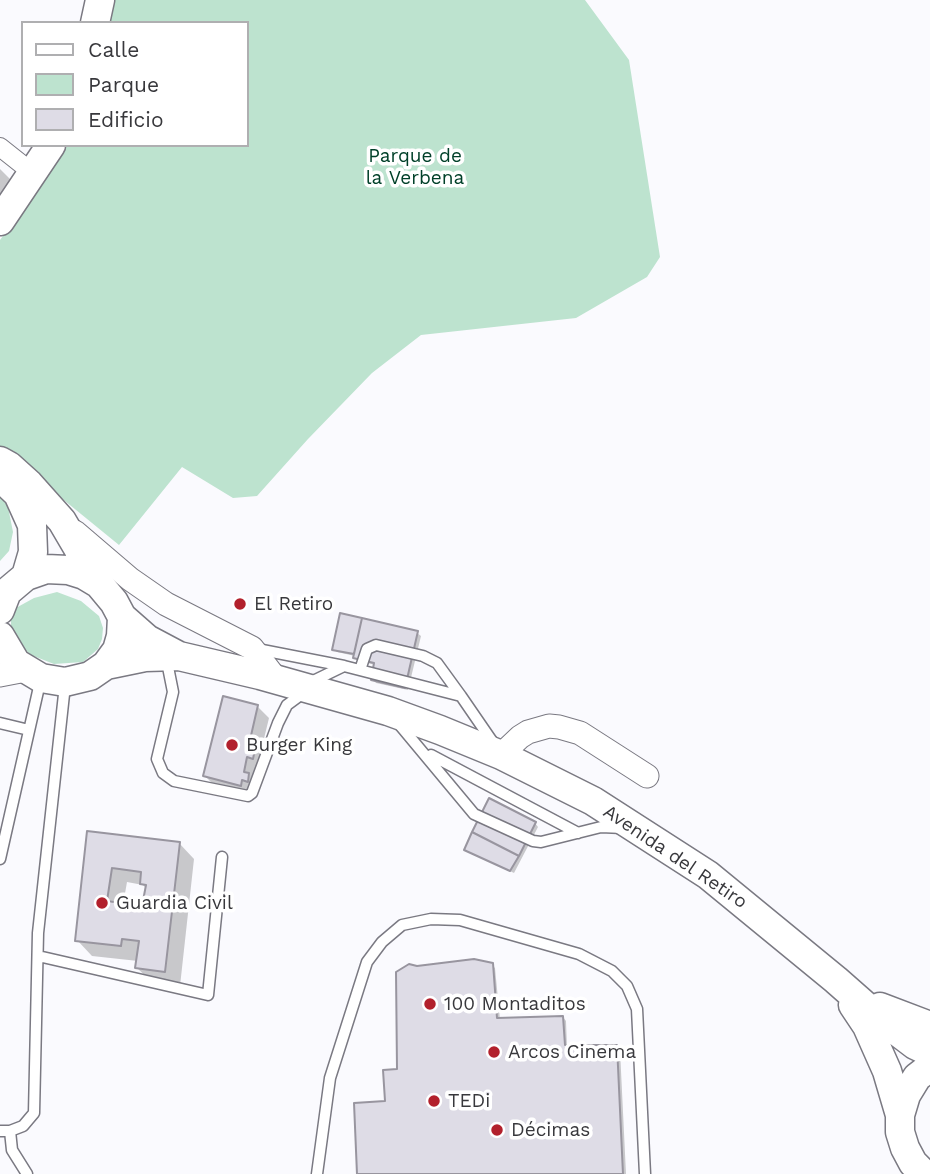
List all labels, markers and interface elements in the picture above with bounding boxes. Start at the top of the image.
legend [21,21,248,147]
text: Calle [88,37,139,62]
text: Parque [88,72,159,97]
text: Edificio [88,107,164,132]
park label: Parque de la Verbena [366,145,464,189]
place label: El Retiro [254,593,333,615]
marker: El Retiro [232,596,248,612]
place label: Burger King [246,734,352,756]
marker: Burger King [224,737,240,753]
street label: Avenida del Retiro [599,800,751,914]
place label: Guardia Civil [116,892,233,914]
marker: Guardia Civil [94,895,110,911]
place label: 100 Montaditos [444,993,586,1015]
marker: 100 Montaditos [422,996,438,1012]
place label: Arcos Cinema [508,1041,636,1063]
marker: Arcos Cinema [486,1044,502,1060]
place label: TEDi [448,1090,490,1112]
marker: TEDi [426,1093,442,1109]
place label: Décimas [511,1119,590,1141]
marker: Décimas [489,1122,505,1138]

